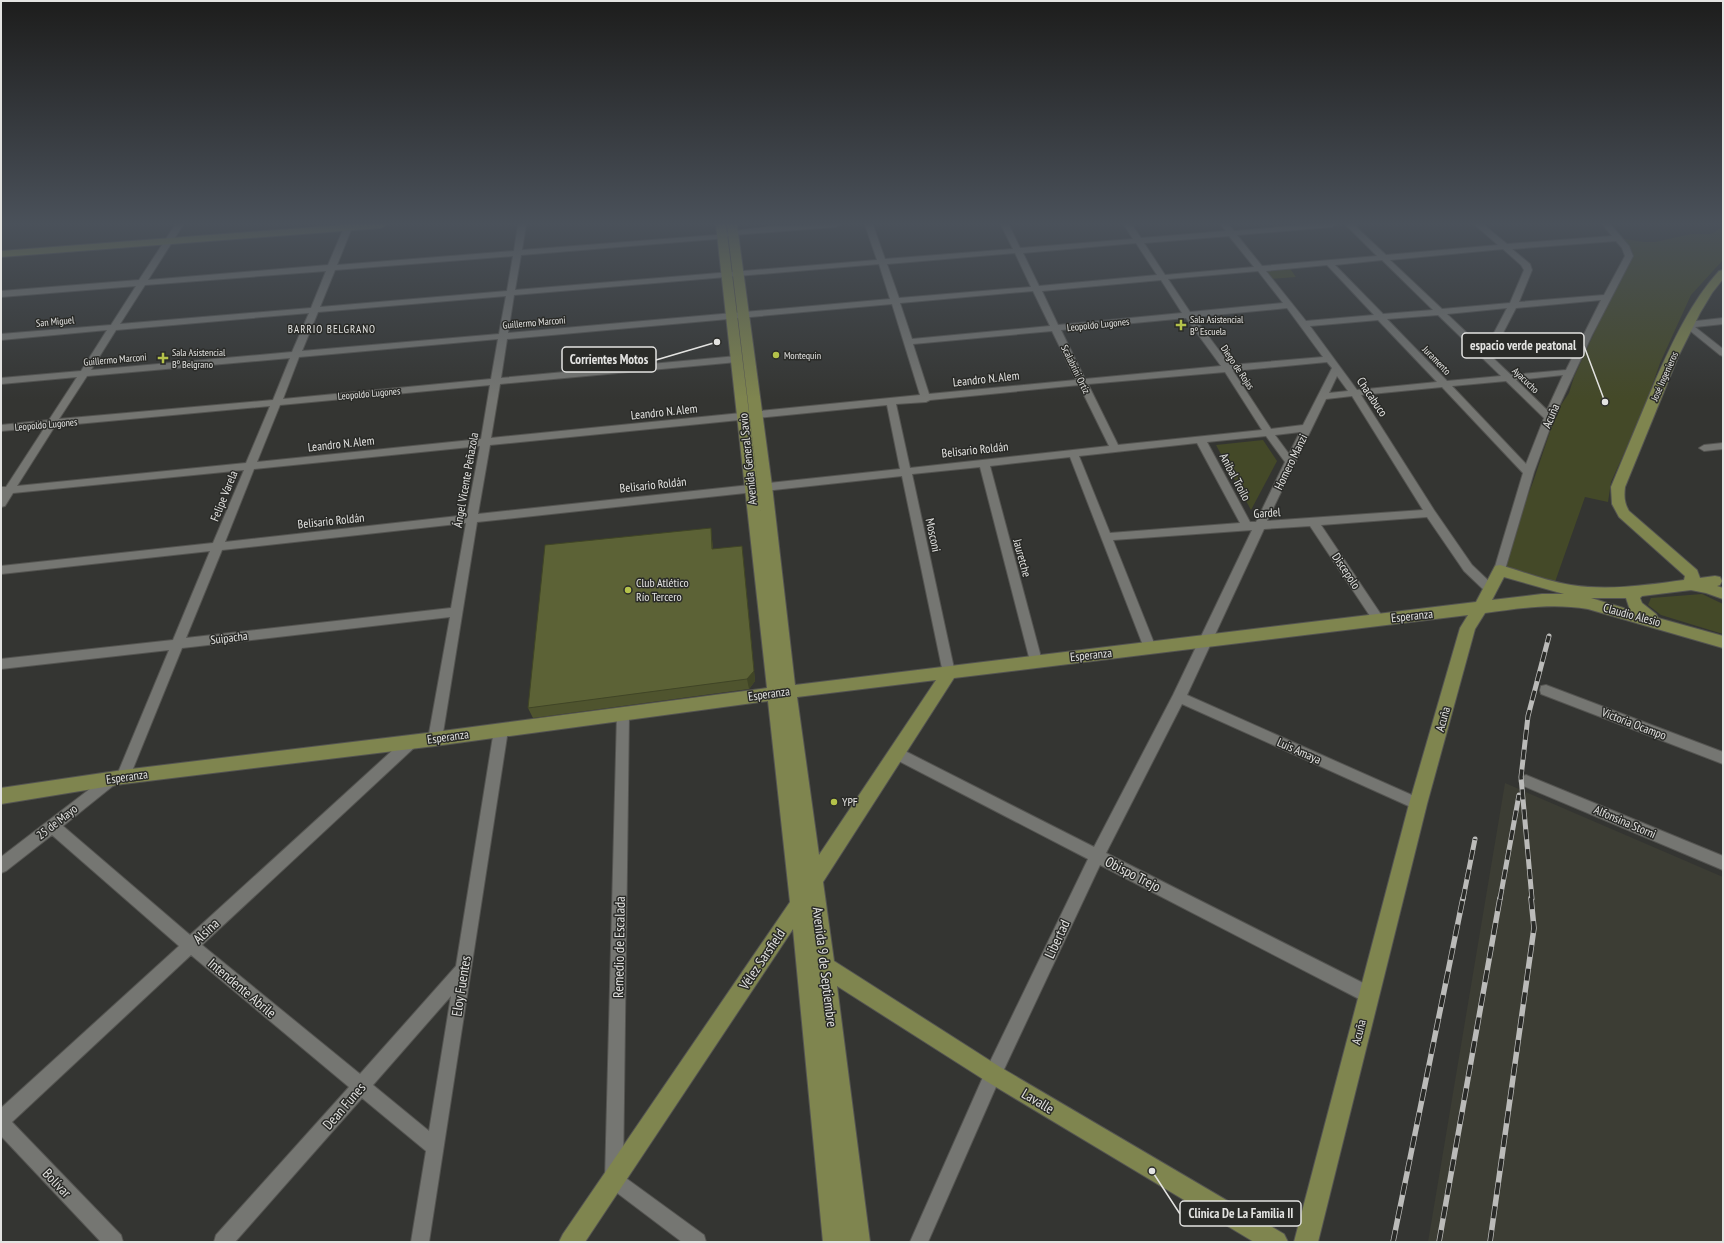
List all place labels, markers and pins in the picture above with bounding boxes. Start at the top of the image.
place label: Sala Asistencial Bº Escuela [1190,313,1244,338]
marker: Sala Asistencial Bº Escuela [1175,319,1187,331]
callout: espacio verde peatonal [1462,333,1584,358]
place label: Sala Asistencial Bº Belgrano [172,346,226,371]
callout: Corrientes Motos [562,347,656,372]
place label: Montequin [784,349,821,362]
marker: Montequin [771,350,781,360]
marker: Sala Asistencial Bº Belgrano [157,352,169,364]
place label: Club Atlético Río Tercero [636,575,689,604]
marker: Club Atlético Río Tercero [623,585,633,595]
place label: YPF [842,794,858,809]
marker: YPF [829,797,839,807]
callout: Clinica De La Familia II [1180,1201,1301,1226]

